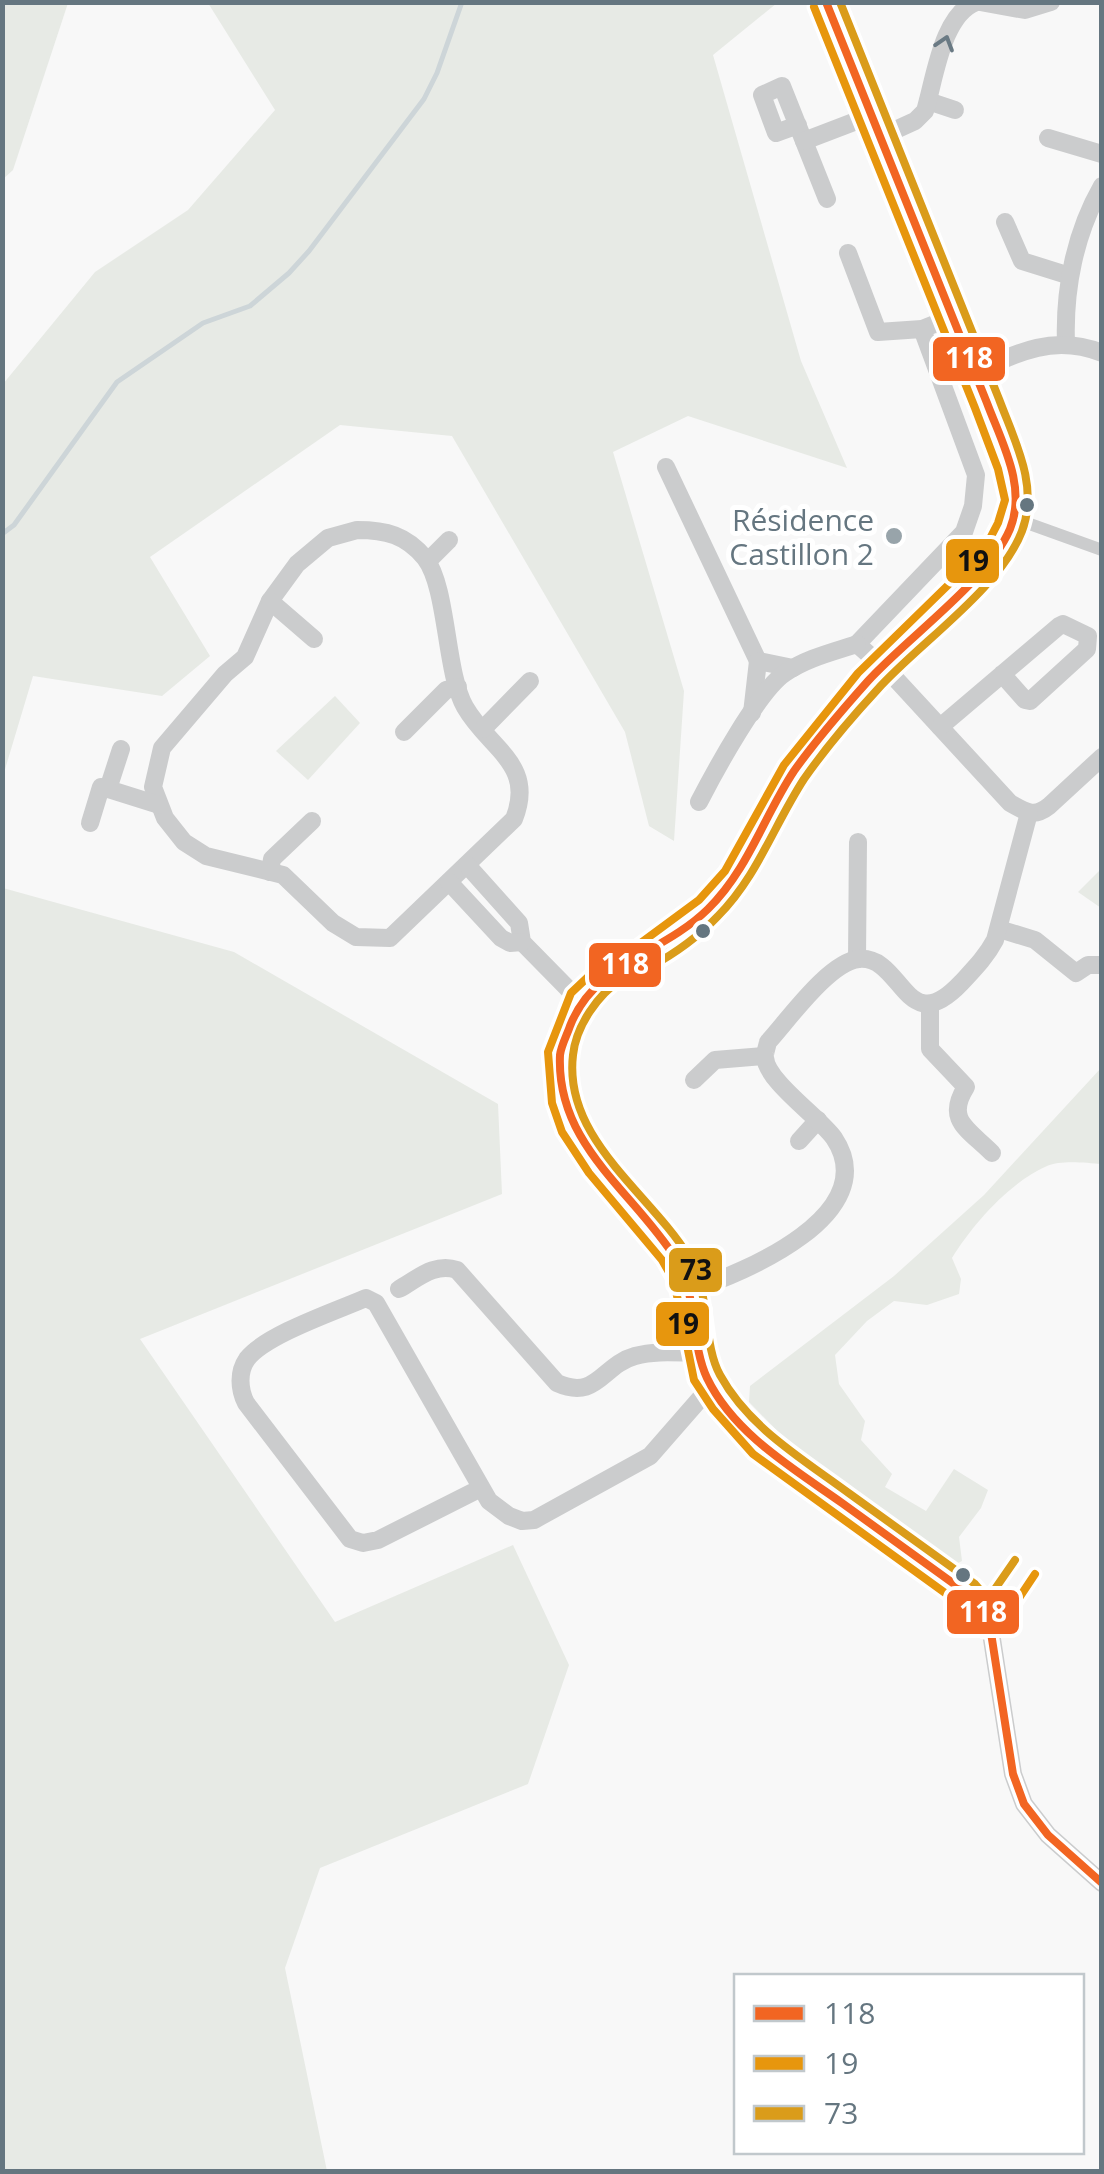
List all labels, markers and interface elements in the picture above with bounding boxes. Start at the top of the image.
one-way arrow [933,35,954,52]
line badge: 118 [931,335,1007,383]
text: 118 [945,338,993,376]
unlabelled marker [1017,495,1037,515]
place label: Résidence Castillon 2 [729,499,874,574]
marker: Résidence Castillon 2 [883,525,905,547]
line badge: 19 [944,537,1001,585]
text: 19 [957,541,989,579]
unlabelled marker [693,921,713,941]
line badge: 118 [587,941,663,989]
text: 118 [601,944,649,982]
line badge: 73 [667,1246,724,1294]
text: 73 [680,1250,712,1288]
line badge: 19 [654,1300,711,1348]
text: 19 [667,1304,699,1342]
unlabelled marker [953,1565,973,1585]
line badge: 118 [945,1588,1021,1636]
text: 118 [959,1592,1007,1630]
legend [734,1974,1084,2154]
text: 118 [824,1992,875,2033]
text: 19 [824,2042,858,2083]
text: 73 [824,2092,858,2133]

